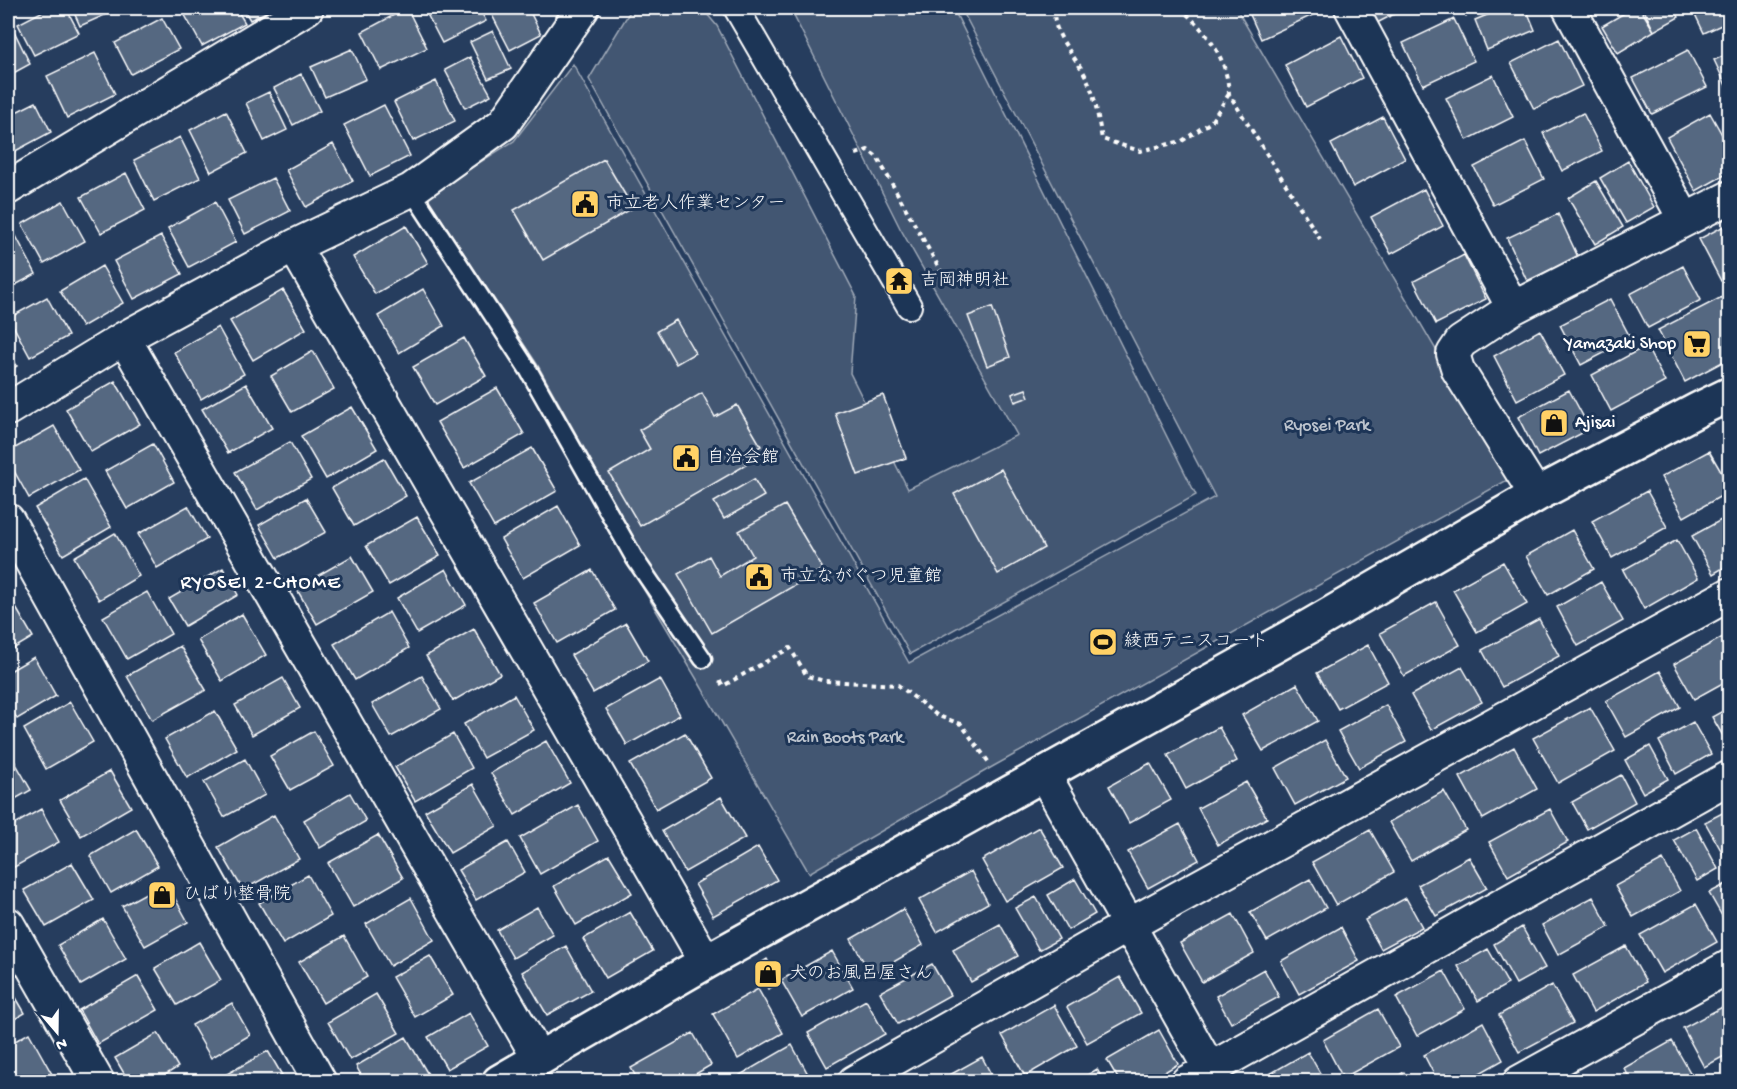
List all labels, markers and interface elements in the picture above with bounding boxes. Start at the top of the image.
public building icon: 市立老人作業センター [569,188,601,220]
place label: 市立老人作業センター [606,193,785,215]
temple icon: 吉岡神明社 [883,265,915,297]
place label: 吉岡神明社 [920,270,1010,292]
supermarket icon: Yamazaki Shop [1681,328,1713,360]
place label: Yamazaki Shop [1563,334,1676,355]
shop icon: Ajisai [1538,407,1570,439]
place label: Ajisai [1575,413,1615,434]
park label: Ryosei Park [1284,416,1372,437]
public building icon: 自治会館 [670,442,702,474]
place label: 自治会館 [707,447,779,469]
public building icon: 市立ながぐつ児童館 [743,561,775,593]
place label: 市立ながぐつ児童館 [780,566,942,588]
district label: RYOSEI 2-CHOME [181,573,341,596]
sports icon: 綾西テニスコート [1087,626,1119,658]
place label: 綾西テニスコート [1124,631,1268,653]
park label: Rain Boots Park [787,728,905,749]
shop icon: ひばり整骨院 [146,879,178,911]
place label: ひばり整骨院 [183,884,291,906]
shop icon: 犬のお風呂屋さん [752,958,784,990]
place label: 犬のお風呂屋さん [789,964,933,985]
north arrow [27,1002,87,1062]
text: N [52,1032,69,1054]

